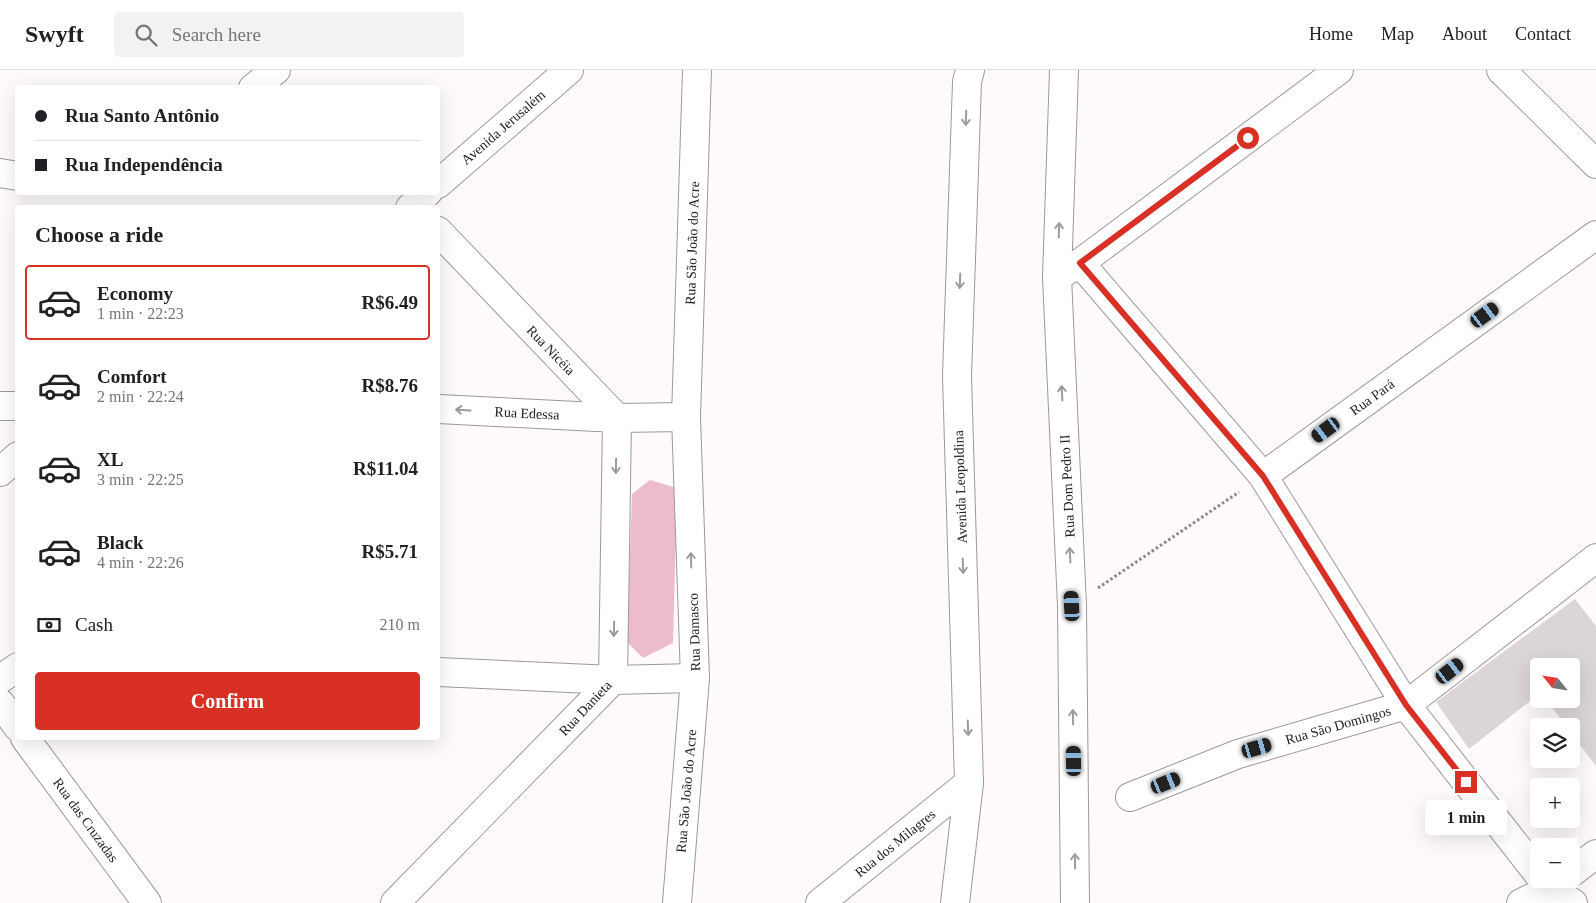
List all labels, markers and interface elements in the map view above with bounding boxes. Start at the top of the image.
search box [114,12,464,57]
text: Swyft [25,21,84,47]
icon: search [132,21,160,49]
text: Search here [172,24,261,45]
text: Home [1309,24,1353,44]
text: Map [1381,24,1414,44]
text: About [1442,24,1487,44]
text: Contact [1515,24,1571,44]
street label: Avenida Jerusalém [458,87,548,168]
text: Rua Santo Antônio [65,105,219,126]
one-way arrow [961,110,971,126]
route start [1237,127,1259,149]
text: Rua Independência [65,154,223,175]
street label: Rua São João do Acre [683,181,702,305]
text: Choose a ride [35,222,163,247]
one-way arrow [1054,222,1063,238]
one-way arrow [956,273,965,289]
icon: car [37,280,82,325]
text: Economy [97,283,173,304]
text: R$6.49 [362,292,418,313]
car [1468,300,1501,330]
text: 1 min · 22:23 [97,305,184,322]
street label: Rua Nicéia [524,323,578,379]
icon: car [37,363,82,408]
text: Comfort [97,366,167,387]
text: R$8.76 [362,375,418,396]
street label: Rua Pará [1347,376,1398,418]
one-way arrow [1058,385,1067,401]
text: 2 min · 22:24 [97,388,184,405]
street label: Rua Edessa [494,404,561,423]
one-way arrow [456,405,472,414]
car [1309,415,1342,445]
street label: Avenida Leopoldina [951,429,970,544]
street label: Rua Dom Pedro II [1057,434,1078,538]
icon: car [37,446,82,491]
text: XL [97,449,123,470]
text: R$11.04 [353,458,418,479]
one-way arrow [611,458,621,474]
text: 3 min · 22:25 [97,471,184,488]
icon: car [37,529,82,574]
text: Black [97,532,143,553]
text: R$5.71 [362,541,418,562]
one-way arrow [1065,547,1074,563]
one-way arrow [686,552,696,568]
text: 4 min · 22:26 [97,554,184,571]
one-way arrow [958,557,967,573]
car [1063,591,1080,621]
street label: Rua Damasco [686,593,703,671]
icon: cash [35,611,63,639]
text: Cash [75,614,113,635]
text: 210 m [380,616,420,633]
one-way arrow [609,620,619,637]
car [1433,656,1466,686]
north arrow [1530,658,1580,708]
map controls [1530,658,1580,888]
button: Confirm [35,672,420,730]
street label: Rua Danieta [556,677,615,739]
street label: Rua São Domingos [1284,703,1393,748]
one-way arrow [1068,710,1078,726]
button: layers [1530,718,1580,768]
one-way arrow [963,720,972,736]
street label: Rua São João do Acre [674,729,699,853]
car [1240,737,1273,759]
car [1066,746,1081,776]
car [1149,770,1182,796]
route end [1455,771,1477,793]
street label: Rua das Cruzadas [50,775,121,865]
button: + [1530,778,1580,828]
callout: 1 min [1425,800,1507,834]
street label: Rua dos Milagres [852,806,938,880]
text: 1 min [1447,809,1485,826]
button: − [1530,838,1580,888]
one-way arrow [1070,853,1080,870]

